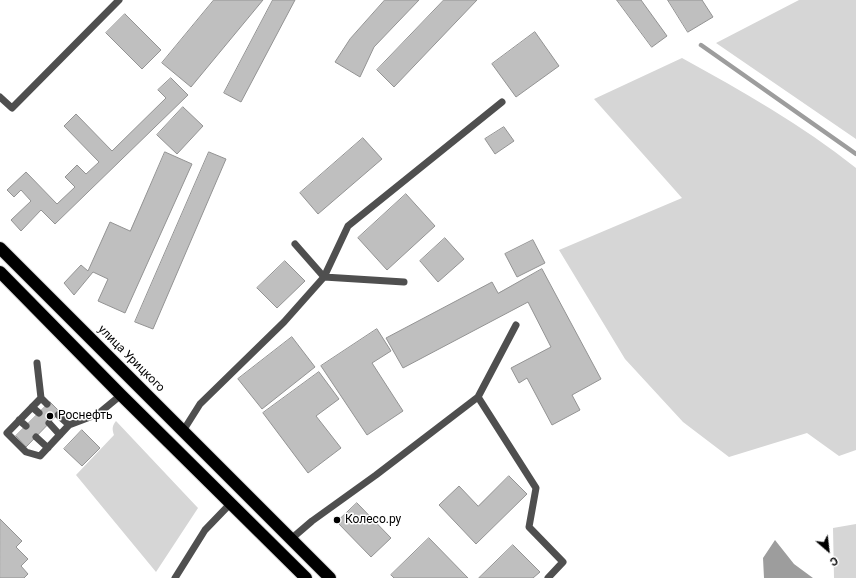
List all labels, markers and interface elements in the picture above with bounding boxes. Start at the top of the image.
street label: улица Урицкого [95,323,167,395]
place label: Роснефть [58,409,112,423]
marker: Роснефть [45,411,55,421]
place label: Колесо.ру [345,513,401,527]
marker: Колесо.ру [332,515,342,525]
north arrow [808,530,848,570]
text: С [828,554,840,568]

